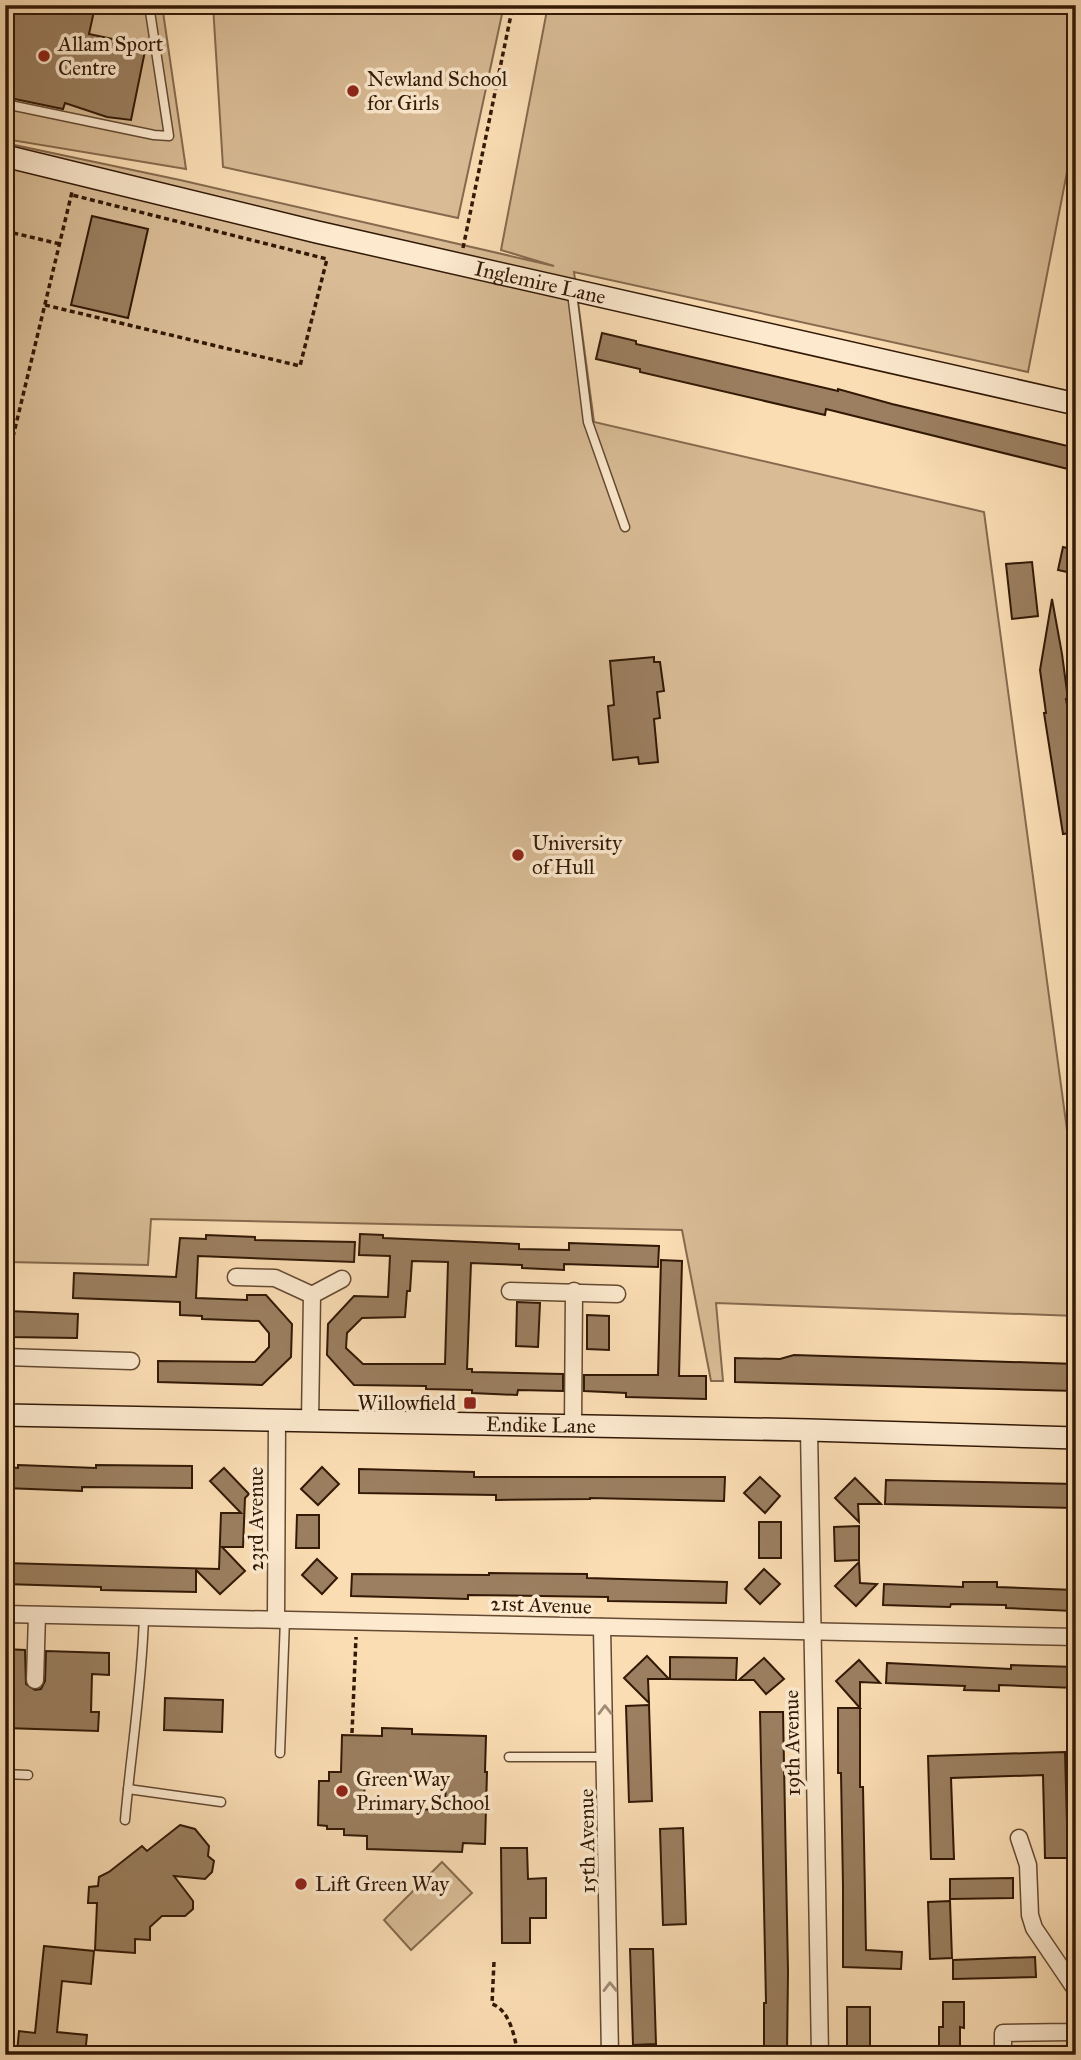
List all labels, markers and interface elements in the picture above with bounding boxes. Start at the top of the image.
place label: Allam Sport Centre [57,31,164,81]
marker: Allam Sport Centre [36,48,52,64]
place label: Newland School for Girls [367,66,508,116]
marker: Newland School for Girls [345,83,361,99]
street label: Inglemire Lane [472,255,608,310]
place label: University of Hull [532,830,623,880]
marker: University of Hull [510,847,526,863]
place label: Willowfield [358,1390,456,1416]
marker: Willowfield [462,1395,478,1411]
street label: Endike Lane [486,1411,596,1439]
street label: 23rd Avenue [243,1466,269,1571]
street label: 21st Avenue [490,1590,592,1620]
street label: 19th Avenue [778,1689,806,1796]
one-way arrow [597,1704,612,1715]
place label: Green Way Primary School [356,1766,490,1816]
marker: Green Way Primary School [334,1783,350,1799]
street label: 15th Avenue [573,1788,601,1894]
place label: Lift Green Way [315,1871,450,1897]
marker: Lift Green Way [293,1876,309,1892]
one-way arrow [602,1981,618,1991]

